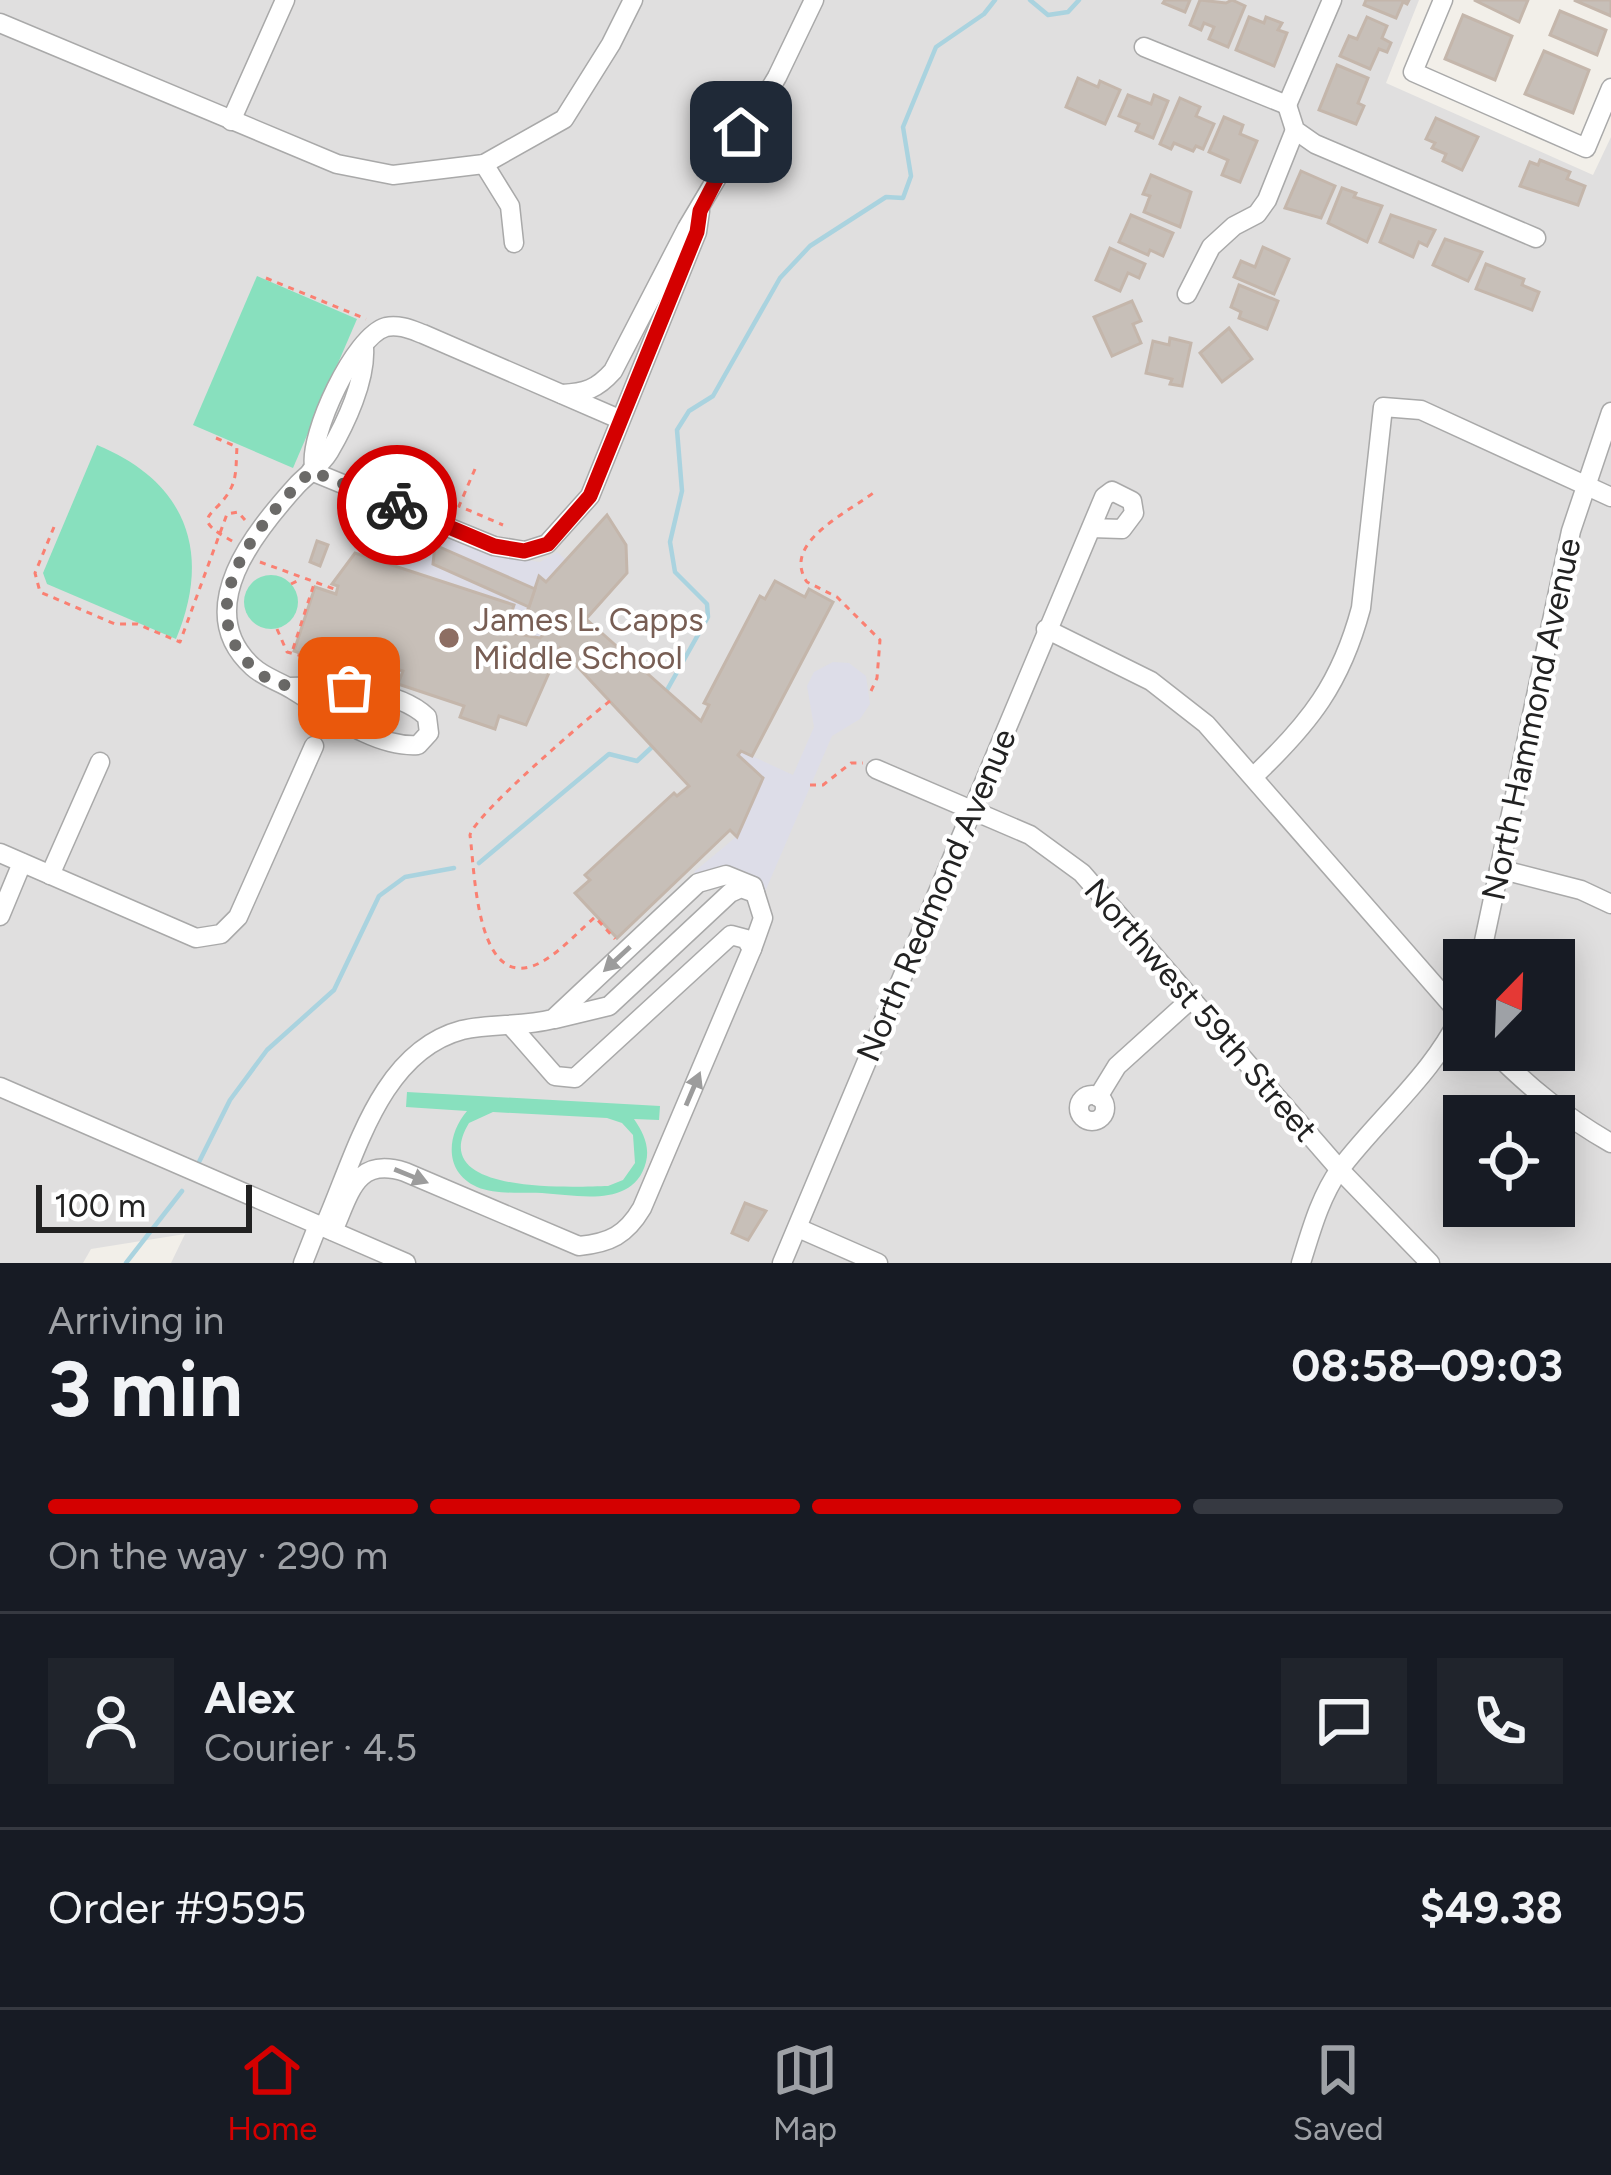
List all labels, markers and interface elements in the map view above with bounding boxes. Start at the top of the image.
pin [690,81,792,183]
icon: home [708,99,774,165]
courier [337,445,457,565]
icon: bike [364,472,430,538]
street label: North Hammond Avenue [1474,534,1588,904]
place label: James L. Capps Middle School [473,600,704,677]
marker: James L. Capps Middle School [436,625,462,651]
pin [298,637,400,739]
icon: bag [316,655,382,721]
street label: North Redmond Avenue [848,723,1024,1067]
street label: Northwest 59th Street [1076,871,1326,1149]
north arrow [1443,939,1575,1071]
map controls [1443,939,1575,1227]
one-way arrow [602,945,631,973]
one-way arrow [683,1071,703,1106]
button: locate [1443,1095,1575,1227]
one-way arrow [394,1167,430,1186]
scale bar [36,1179,252,1232]
text: 100 m [54,1186,146,1225]
text: Arriving in [48,1297,224,1344]
text: 08:58–09:03 [1291,1338,1563,1392]
text: 3 min [48,1342,243,1436]
text: On the way · 290 m [48,1532,388,1579]
button: person [48,1658,174,1784]
button: chat [1281,1658,1407,1784]
button: phone [1437,1658,1563,1784]
text: Alex [204,1670,295,1724]
text: Courier · 4.5 [204,1724,417,1771]
text: Order #9595 [48,1880,306,1934]
text: $49.38 [1420,1880,1563,1934]
tab: Home [227,2037,317,2148]
tab: Map [772,2037,838,2148]
tab: Saved [1293,2037,1384,2148]

